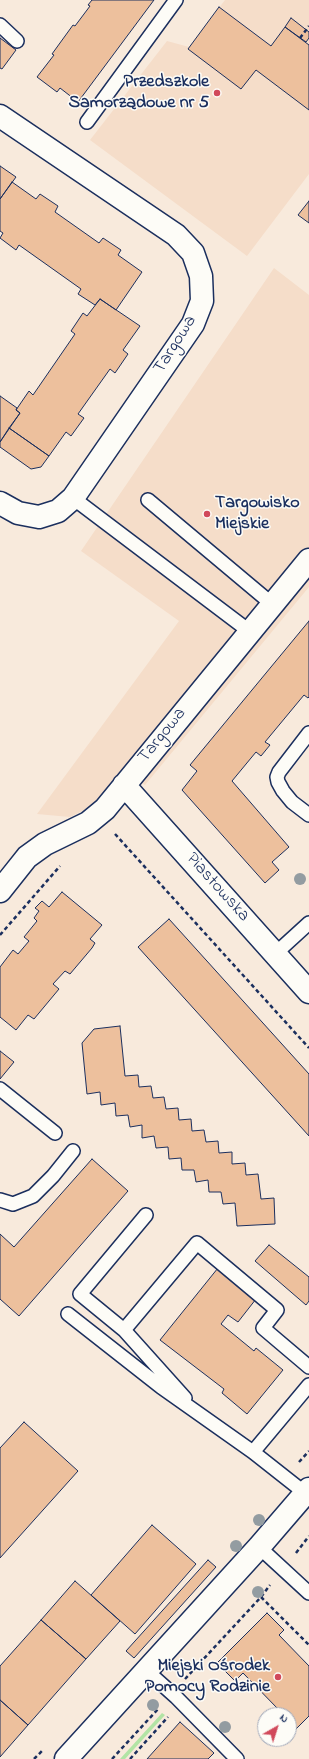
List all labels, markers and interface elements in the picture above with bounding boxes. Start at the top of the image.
place label: Przedszkole Samorządowe nr 5 [68,72,209,114]
marker: Przedszkole Samorządowe nr 5 [212,88,222,98]
street label: Targowa [150,312,202,378]
place label: Targowisko Miejskie [215,493,300,536]
marker: Targowisko Miejskie [202,509,212,519]
street label: Targowa [134,704,192,768]
street label: Piastowska [180,849,254,927]
place label: Miejski Ośrodek Pomocy Rodzinie [145,1656,270,1698]
marker: Miejski Ośrodek Pomocy Rodzinie [273,1672,283,1682]
north arrow [257,1707,297,1747]
text: N [276,1710,292,1727]

